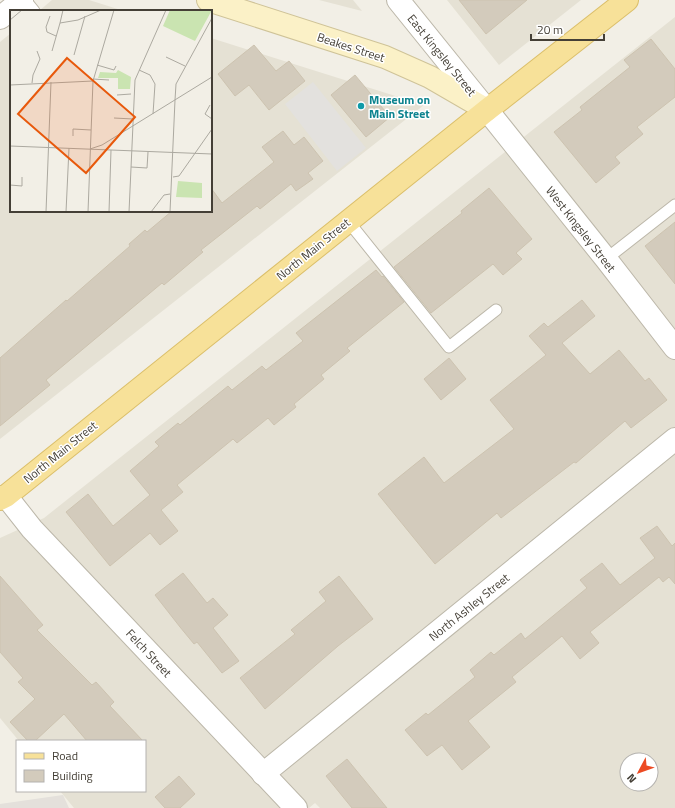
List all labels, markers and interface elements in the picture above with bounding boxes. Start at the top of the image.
inset map [10,10,212,212]
street label: East Kingsley Street [403,10,482,101]
scale bar [531,16,604,42]
text: 20 m [537,20,563,39]
street label: Beakes Street [315,27,388,67]
place label: Museum on Main Street [369,90,430,123]
marker: Museum on Main Street [356,101,366,111]
street label: West Kingsley Street [541,182,621,277]
street label: North Main Street [272,213,355,285]
street label: North Main Street [19,416,102,488]
street label: North Ashley Street [425,568,514,646]
street label: Felch Street [122,625,177,682]
legend [16,740,146,792]
text: Road [52,746,78,765]
north arrow [619,752,659,792]
text: Building [52,766,93,785]
text: N [623,770,640,787]

